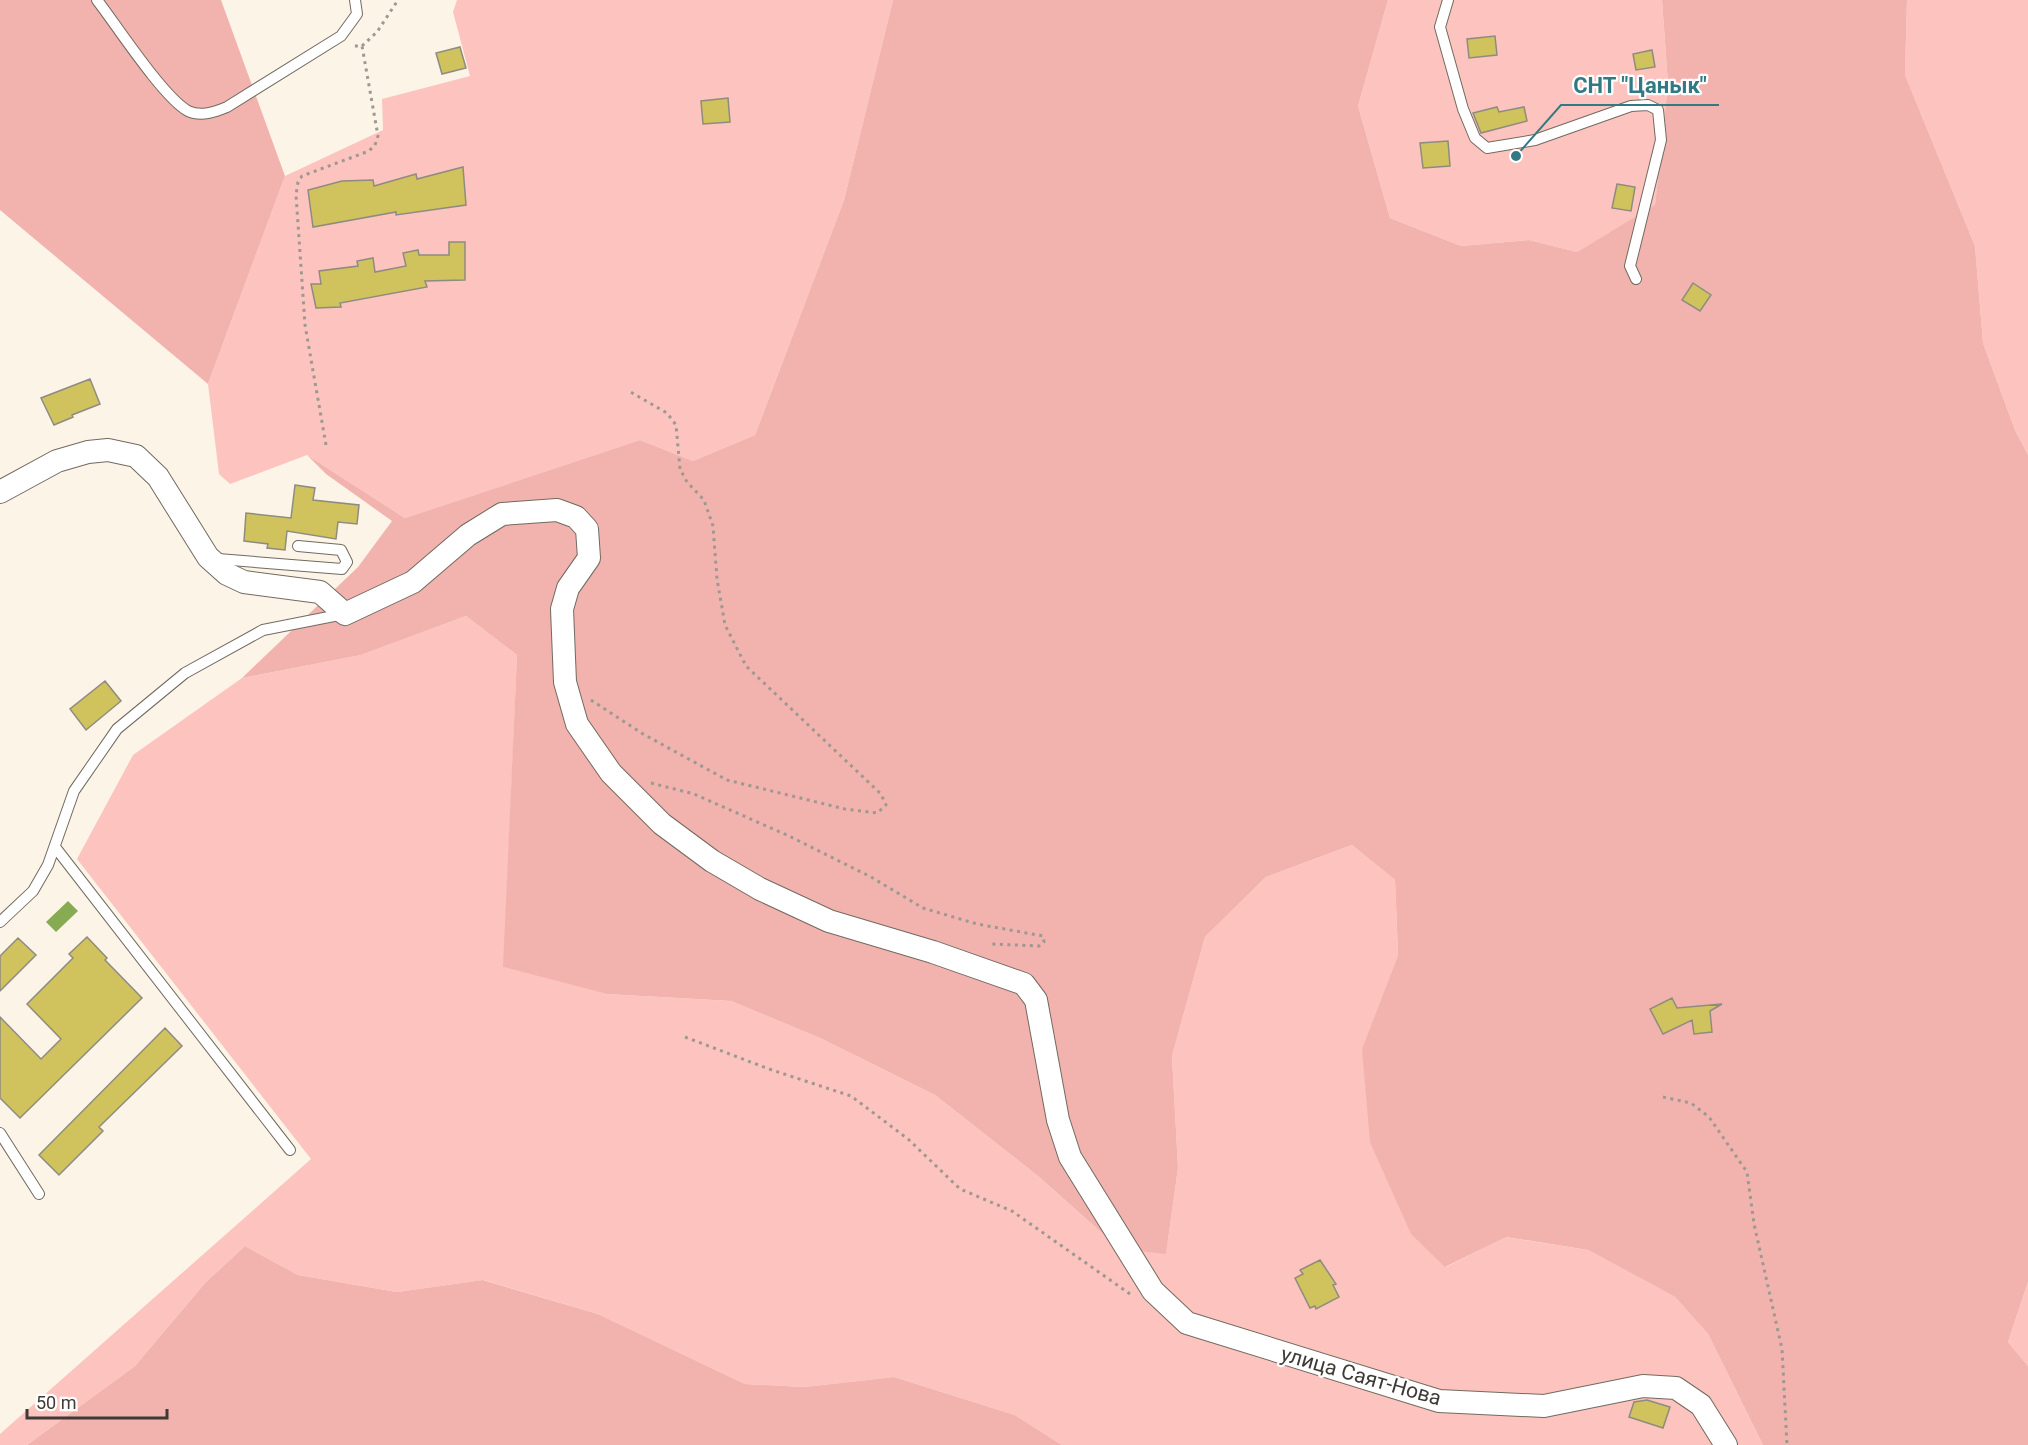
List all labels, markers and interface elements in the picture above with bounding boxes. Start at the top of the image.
callout: СНТ "Цанык" [1561,65,1719,105]
text: СНТ "Цанык" [1573,73,1707,98]
street label: улица Саят-Нова [1278,1342,1444,1410]
scale bar [27,1382,166,1420]
text: 50 m [36,1392,76,1413]

